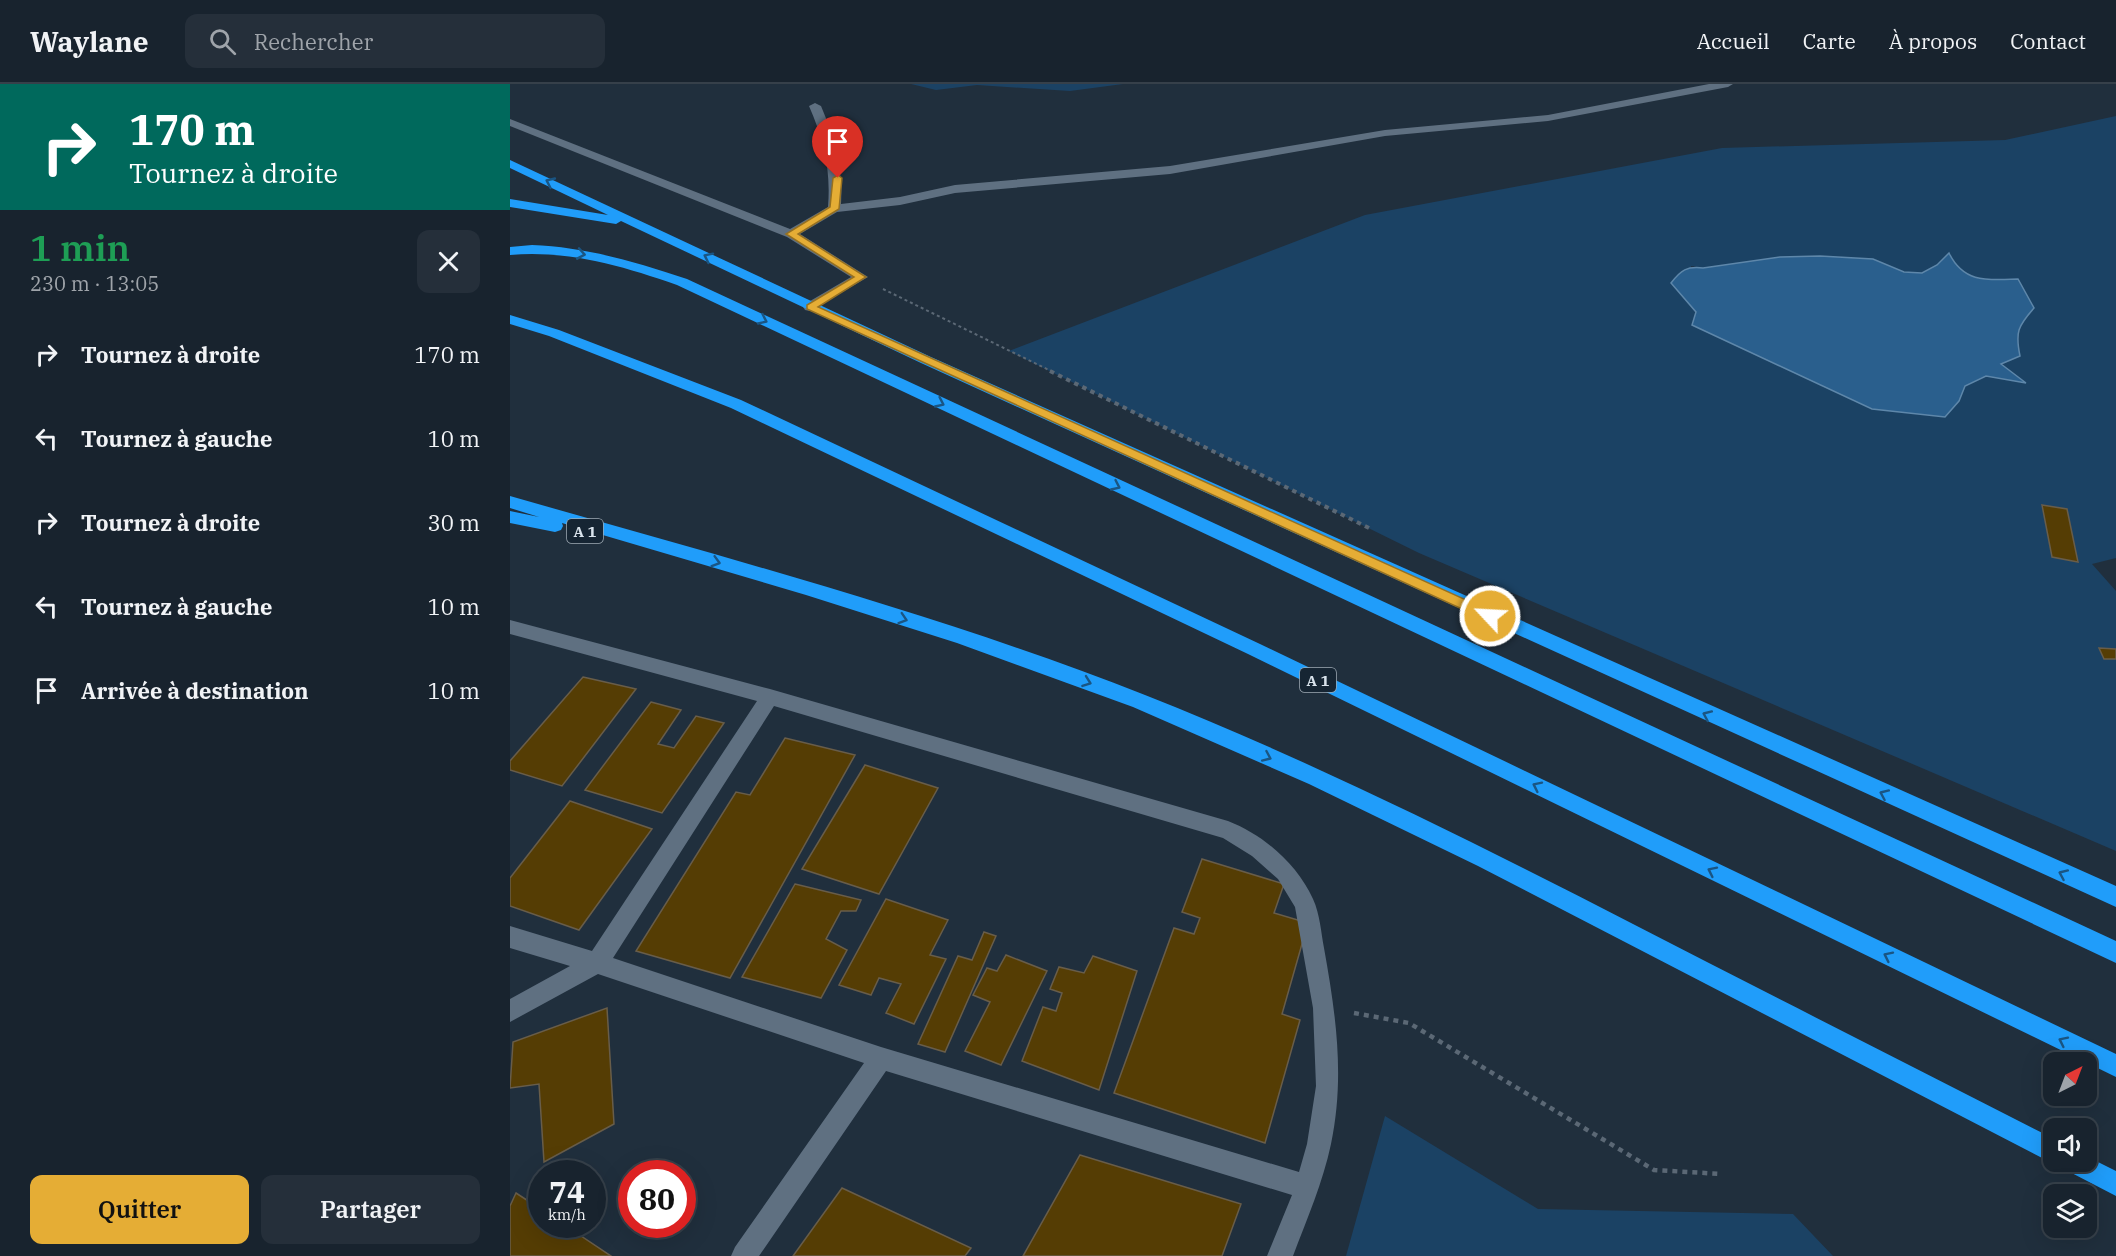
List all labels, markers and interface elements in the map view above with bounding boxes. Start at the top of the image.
search box [185,14,605,68]
text: Waylane [30,23,149,60]
icon: search [206,25,239,58]
text: Rechercher [254,27,373,56]
text: Accueil [1697,27,1770,55]
text: Carte [1803,27,1856,55]
text: À propos [1889,27,1977,55]
text: Contact [2010,27,2086,55]
text: 170 m [129,102,255,157]
icon: right [30,108,108,186]
pin [812,116,863,178]
icon: arrive [821,125,854,158]
text: Tournez à droite [129,155,338,190]
one-way arrow [546,178,557,190]
text: 1 min [30,224,130,271]
button: close [417,230,480,293]
one-way arrow [576,247,585,259]
one-way arrow [704,253,715,265]
text: 230 m · 13:05 [30,270,159,297]
one-way arrow [756,313,767,325]
icon: right [30,338,63,371]
text: Tournez à droite [81,340,260,369]
text: 170 m [414,340,480,369]
one-way arrow [933,395,944,407]
icon: left [30,422,63,455]
text: Tournez à gauche [81,424,272,453]
text: 10 m [428,424,480,453]
one-way arrow [1110,478,1121,490]
icon: right [30,506,63,539]
text: Tournez à droite [81,508,260,537]
text: 30 m [428,508,480,537]
road number: A 1 [567,519,603,543]
one-way arrow [710,555,721,567]
position arrow [1458,584,1522,648]
icon: left [30,590,63,623]
text: Tournez à gauche [81,592,272,621]
text: 10 m [428,592,480,621]
one-way arrow [897,611,908,624]
road number: A 1 [1300,668,1336,692]
icon: arrive [30,674,63,707]
one-way arrow [1081,675,1092,688]
text: Arrivée à destination [81,676,309,705]
text: 10 m [428,676,480,705]
one-way arrow [1702,710,1713,722]
one-way arrow [1261,750,1272,762]
one-way arrow [1532,781,1543,793]
one-way arrow [1880,790,1891,802]
one-way arrow [1708,866,1719,878]
one-way arrow [2058,869,2069,881]
one-way arrow [1883,951,1894,963]
one-way arrow [2059,1036,2070,1048]
north arrow [2043,1052,2097,1106]
map controls [2043,1052,2097,1238]
button: sound [2043,1118,2097,1172]
speed limit sign: 80 [618,1160,696,1238]
text: 74 [549,1172,585,1211]
button: Quitter [30,1175,249,1244]
button: Partager [261,1175,480,1244]
button: layers [2043,1184,2097,1238]
text: km/h [548,1205,586,1224]

